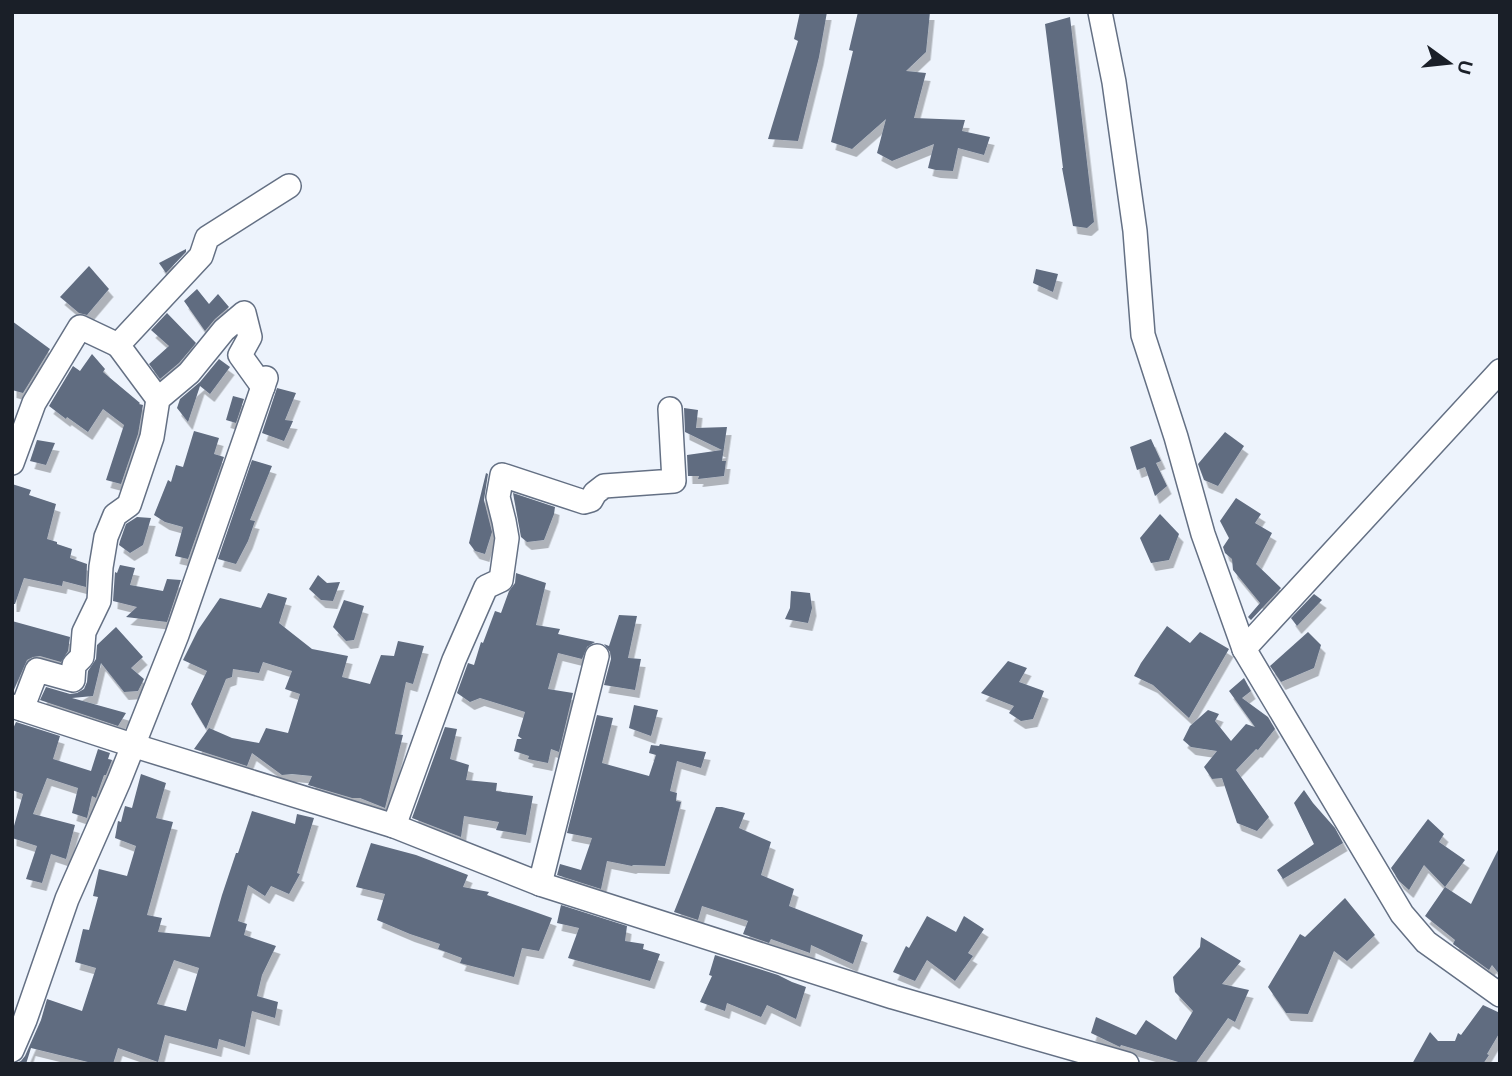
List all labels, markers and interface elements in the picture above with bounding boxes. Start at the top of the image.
north arrow [1414,28,1484,98]
text: U [1453,58,1477,77]

